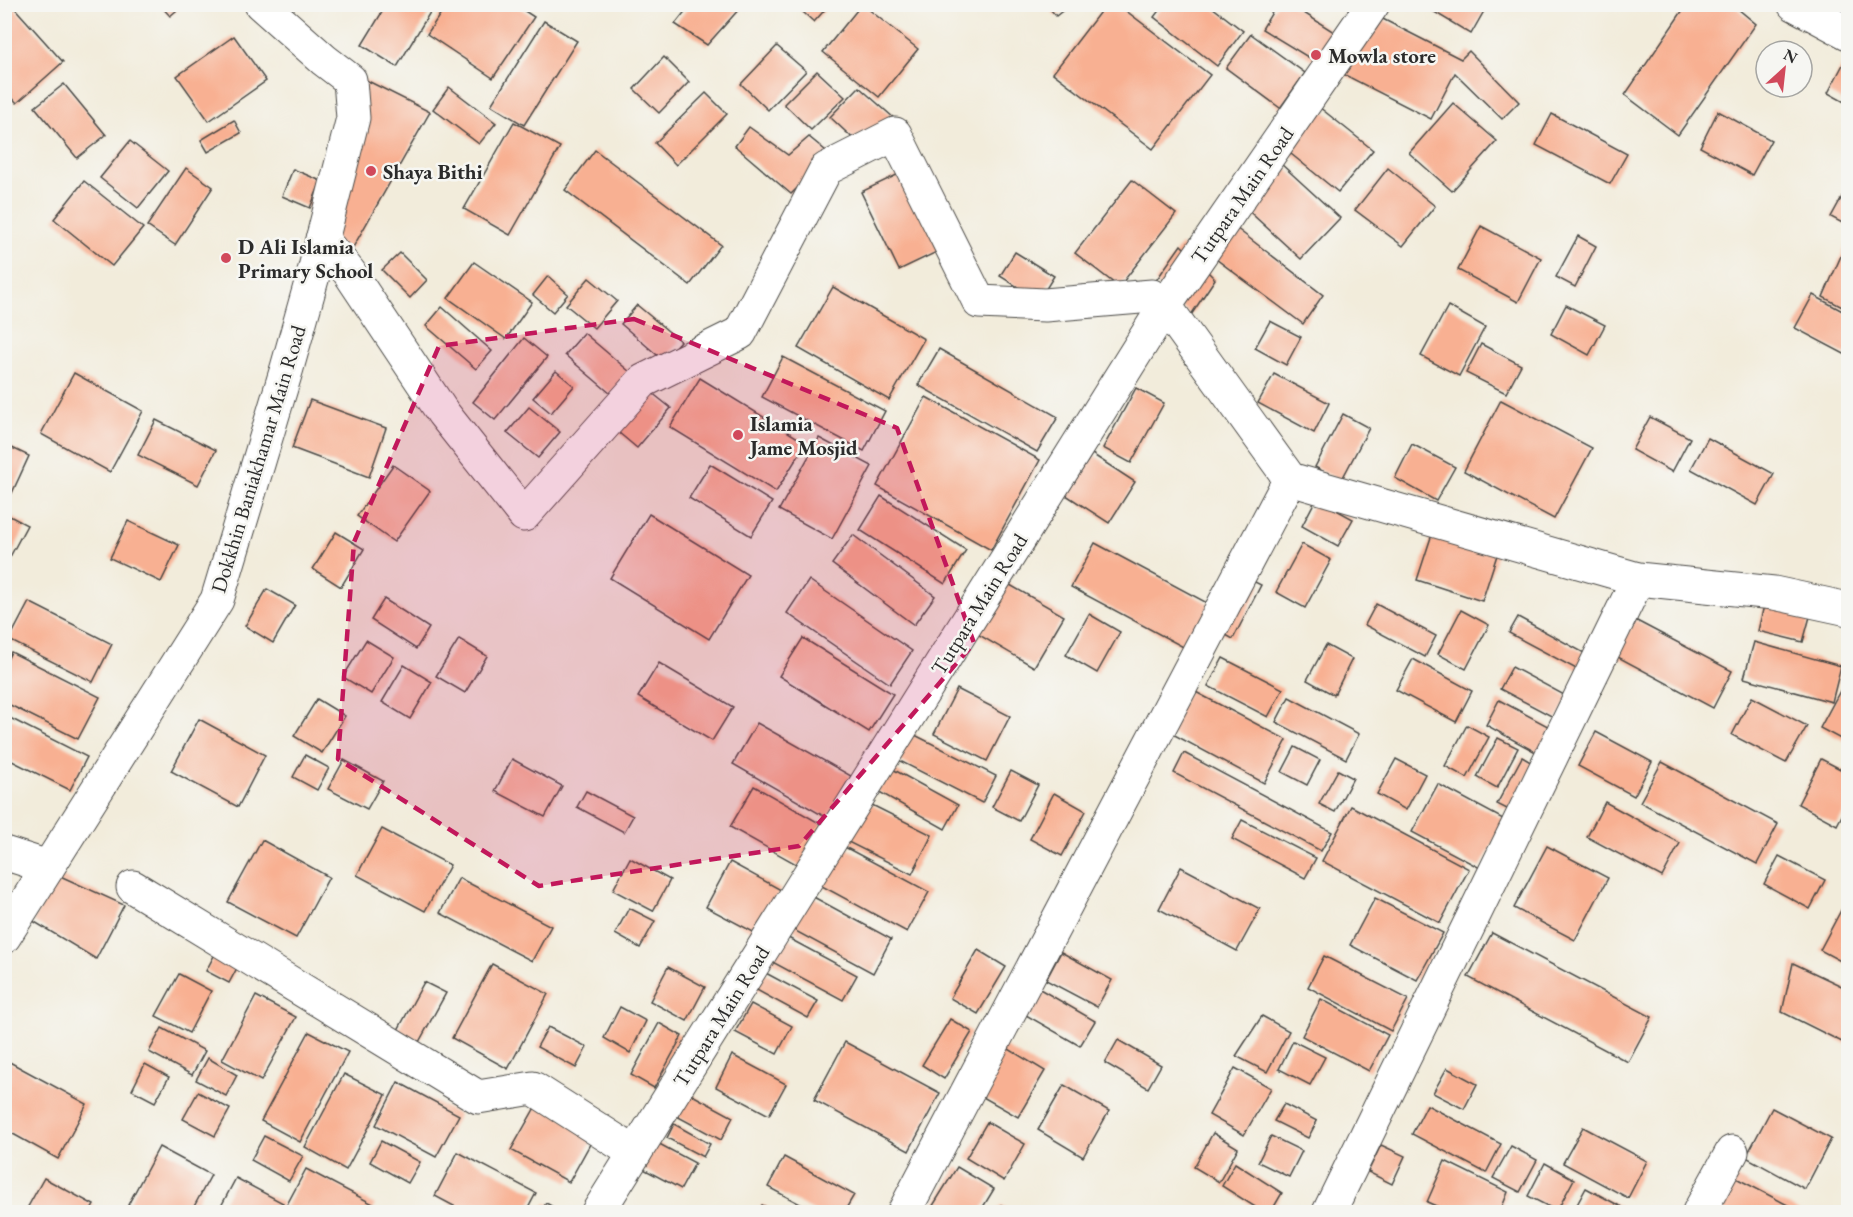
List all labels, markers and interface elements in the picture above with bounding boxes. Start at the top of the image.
north arrow [1754,39,1814,99]
place label: Mowla store [1328,42,1436,69]
text: N [1780,44,1801,68]
marker: Mowla store [1309,48,1323,62]
street label: Tutpara Main Road [1185,121,1300,269]
place label: Shaya Bithi [383,158,483,185]
marker: Shaya Bithi [364,164,378,178]
place label: D Ali Islamia Primary School [238,233,373,284]
marker: D Ali Islamia Primary School [219,251,233,265]
street label: Dokkhin Baniakhamar Main Road [204,322,312,596]
place label: Islamia Jame Mosjid [748,410,858,461]
marker: Islamia Jame Mosjid [731,428,745,442]
street label: Tutpara Main Road [925,528,1033,680]
street label: Tutpara Main Road [667,940,775,1092]

